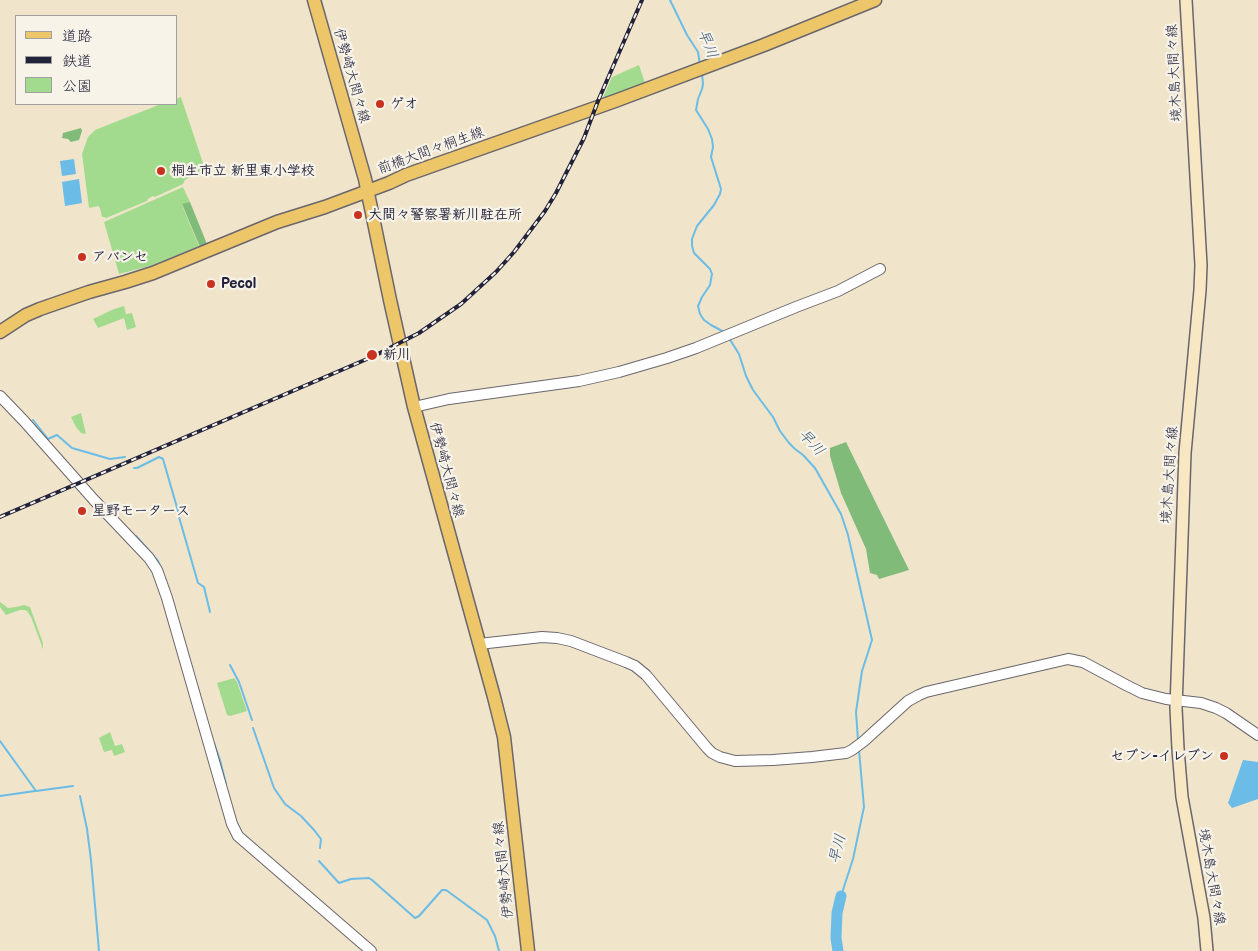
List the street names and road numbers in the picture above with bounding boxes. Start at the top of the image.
street label: 境木島大間々線 [1164,24,1186,122]
street label: 伊勢崎大間々線 [329,27,373,125]
street label: 前橋大間々桐生線 [376,124,486,178]
street label: 伊勢崎大間々線 [425,420,467,520]
street label: 境木島大間々線 [1158,426,1182,524]
street label: 伊勢崎大間々線 [491,820,517,920]
street label: 境木島大間々線 [1194,827,1228,927]

